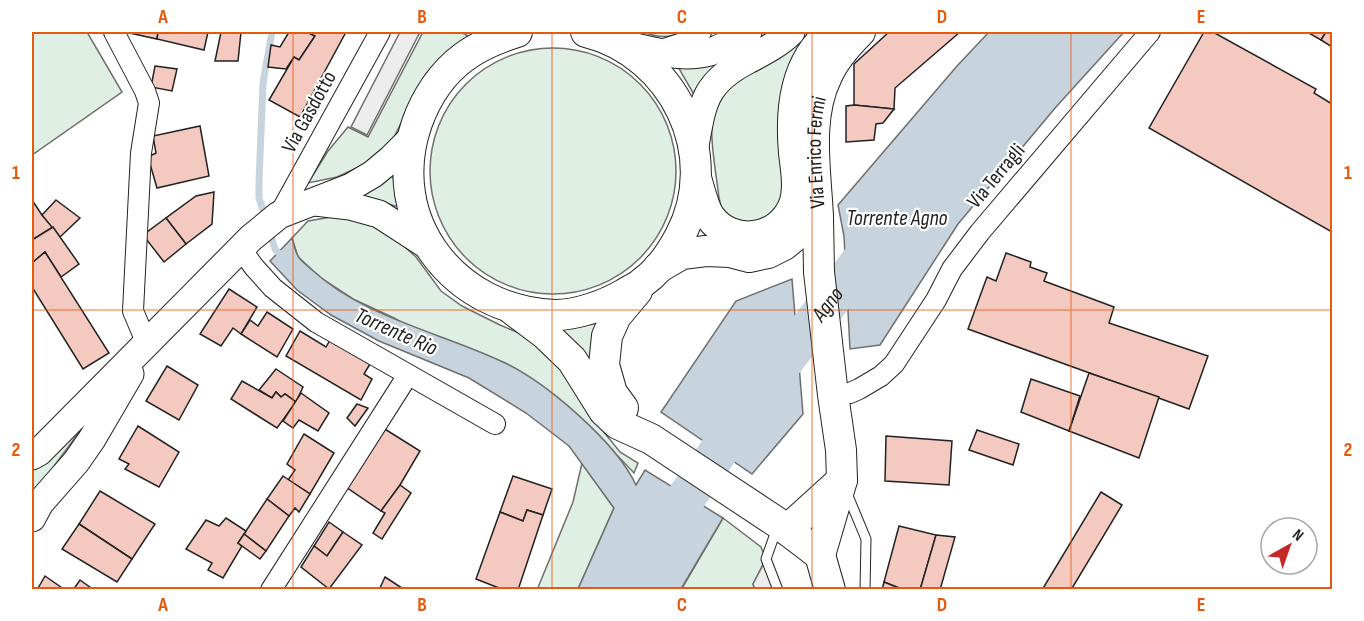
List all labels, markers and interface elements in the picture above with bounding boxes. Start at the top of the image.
text: A [157,5,168,29]
text: B [417,5,427,29]
text: C [677,5,687,29]
text: D [937,5,947,29]
text: E [1197,5,1205,29]
street label: Via Gasdotto [276,67,342,157]
street label: Via Enrico Fermi [801,93,831,209]
street label: Via Terragli [962,139,1030,213]
text: 1 [12,161,20,185]
text: 1 [1344,161,1352,185]
water label: Torrente Agno [846,205,948,232]
water label: Agno [805,282,849,328]
water label: Torrente Rio [351,302,442,362]
text: 2 [12,438,20,462]
text: 2 [1344,438,1352,462]
north arrow [1259,516,1319,576]
text: N [1288,526,1307,546]
text: A [157,593,168,617]
text: B [417,593,427,617]
text: C [677,593,687,617]
text: D [937,593,947,617]
text: E [1197,593,1205,617]

